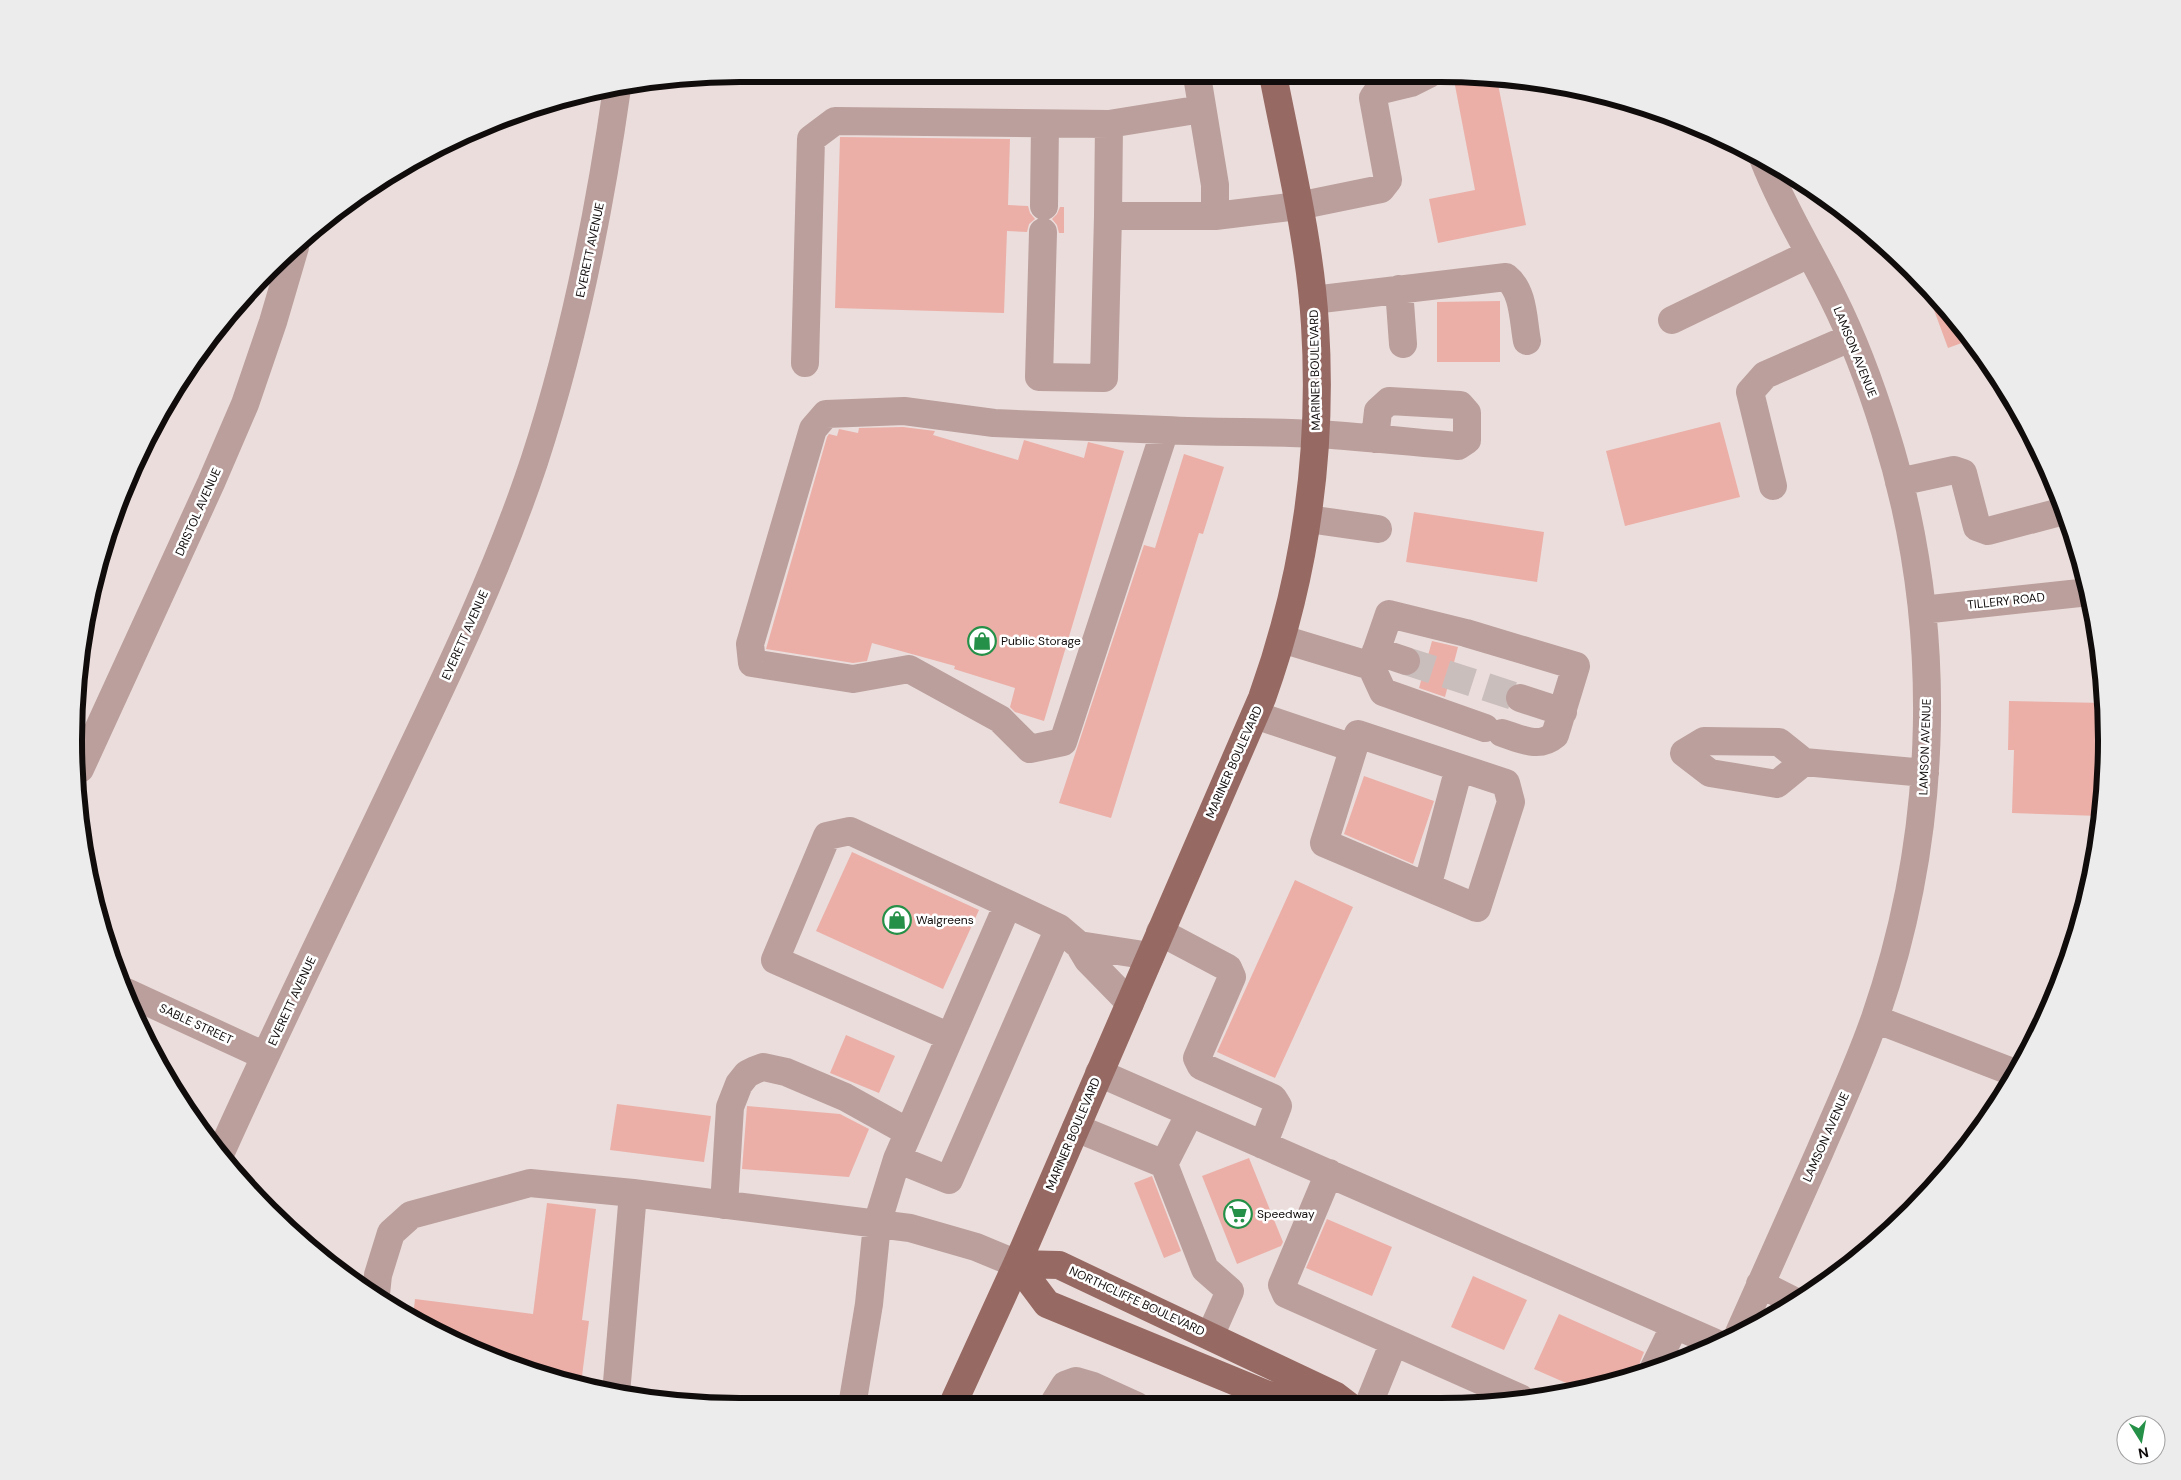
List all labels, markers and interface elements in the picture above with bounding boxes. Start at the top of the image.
street label: EVERETT AVENUE [572,201,608,299]
street label: LAMSON AVENUE [1829,304,1881,400]
street label: MARINER BOULEVARD [1306,309,1324,431]
street label: DRISTOL AVENUE [171,465,225,558]
street label: EVERETT AVENUE [438,587,492,682]
street label: TILLERY ROAD [1966,589,2046,613]
shop icon: Public Storage [967,626,997,656]
place label: Public Storage [1001,633,1081,649]
street label: LAMSON AVENUE [1915,698,1935,796]
street label: MARINER BOULEVARD [1202,703,1266,821]
shop icon: Walgreens [882,905,912,935]
place label: Walgreens [916,912,974,928]
street label: EVERETT AVENUE [264,954,320,1048]
street label: SABLE STREET [157,1000,236,1048]
street label: MARINER BOULEVARD [1042,1075,1104,1193]
street label: LAMSON AVENUE [1799,1089,1853,1184]
supermarket icon: Speedway [1223,1199,1253,1229]
place label: Speedway [1257,1206,1315,1222]
street label: NORTHCLIFFE BOULEVARD [1067,1263,1207,1339]
north arrow [2116,1415,2166,1465]
text: N [2137,1443,2150,1463]

